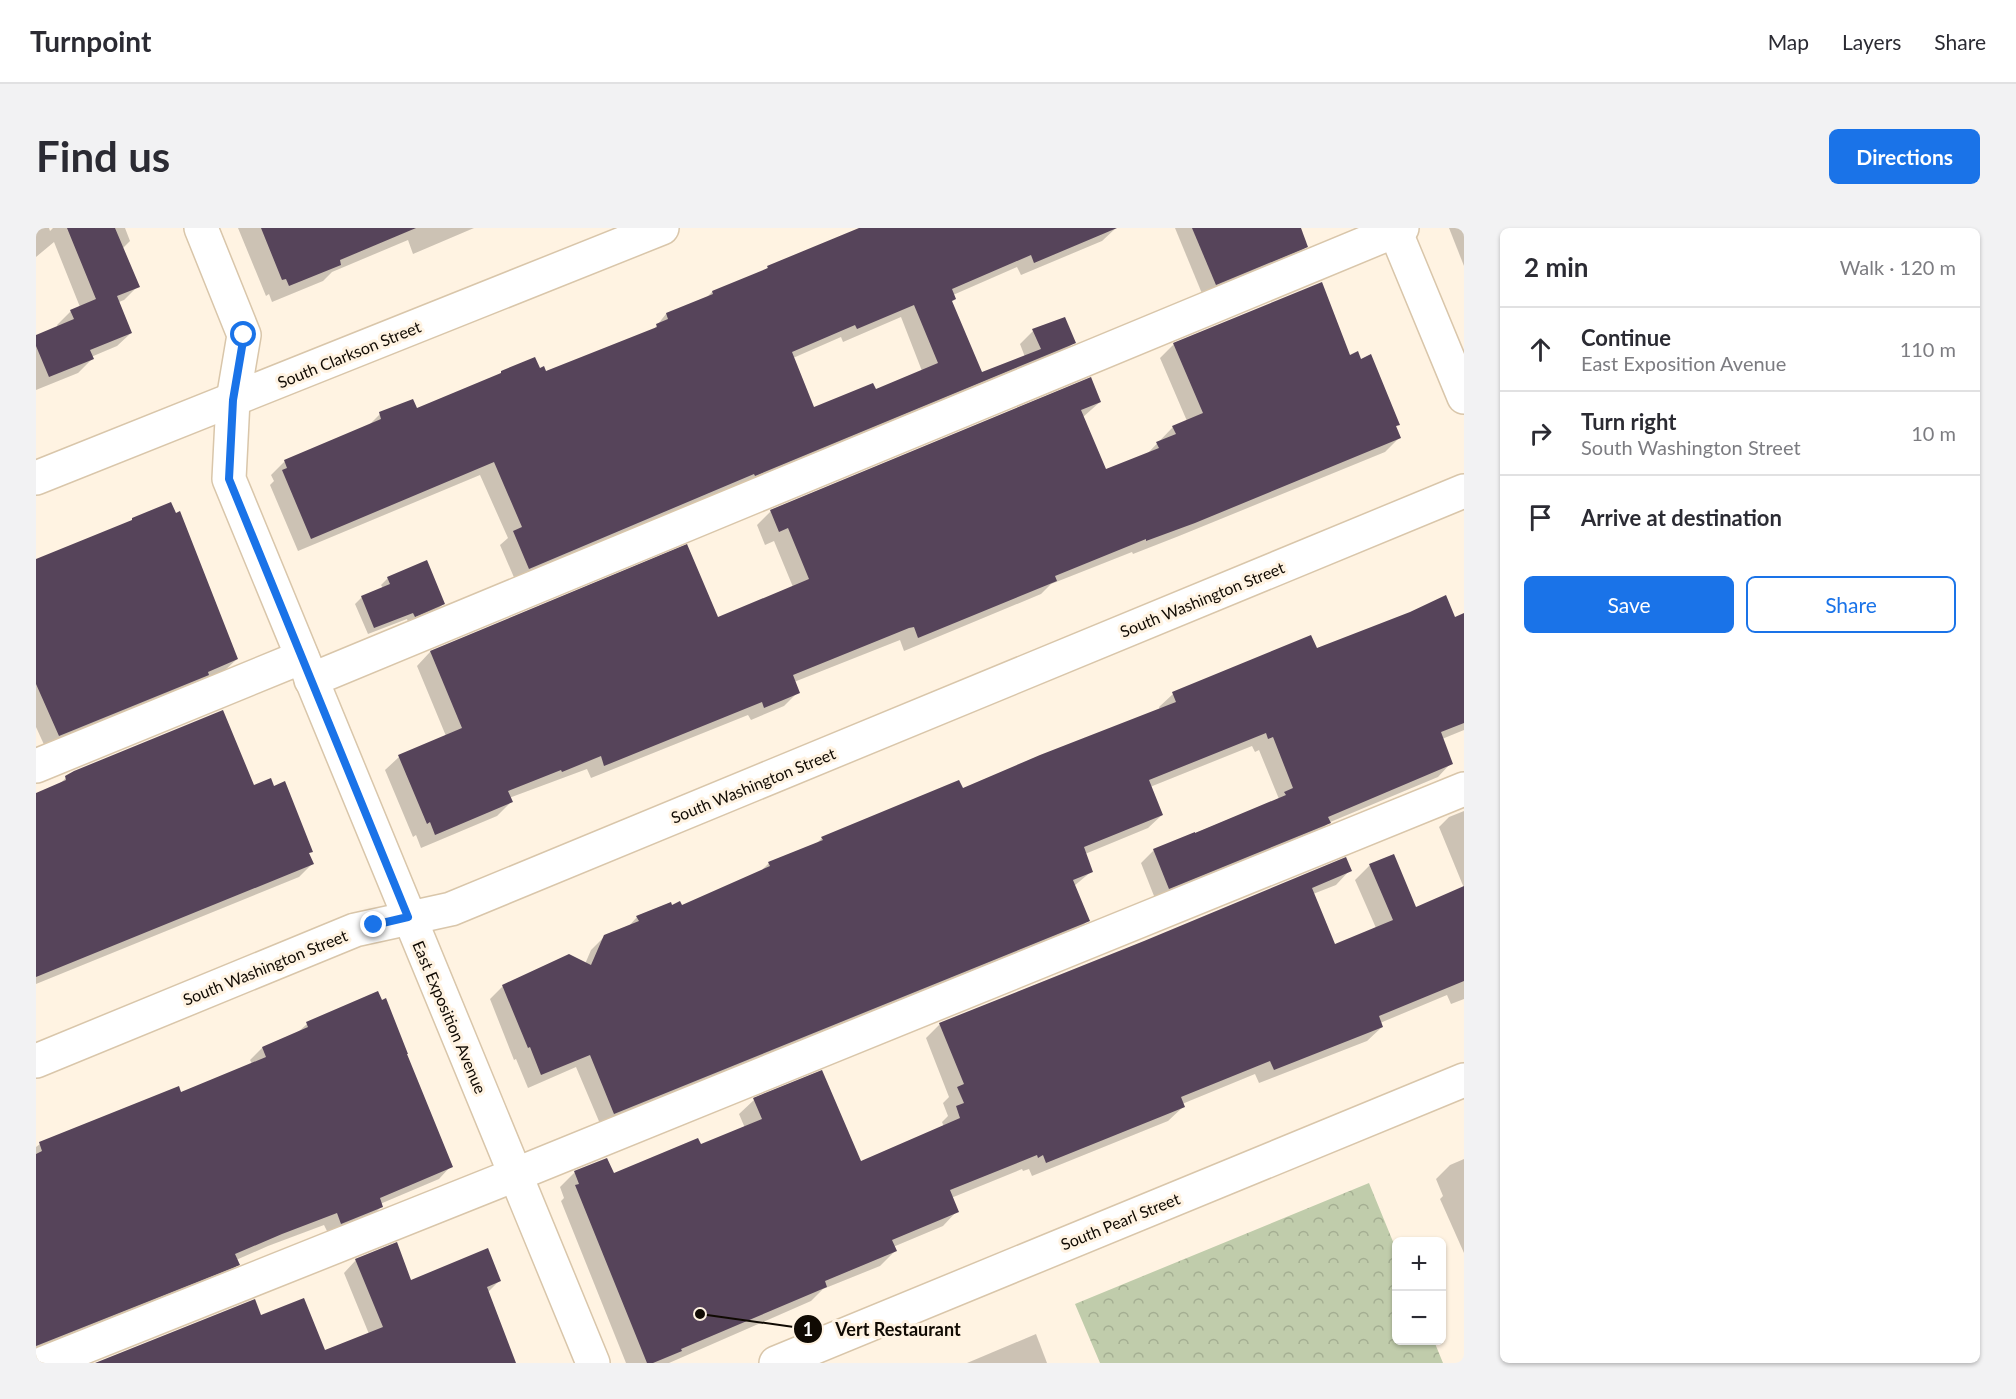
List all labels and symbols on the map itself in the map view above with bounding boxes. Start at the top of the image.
street label: South Clarkson Street [275,316,424,391]
route start [230,321,256,347]
street label: South Washington Street [1117,557,1287,641]
street label: South Washington Street [668,743,838,827]
route end [360,911,386,937]
street label: South Washington Street [180,925,350,1009]
street label: East Exposition Avenue [409,938,491,1096]
street label: South Pearl Street [1058,1188,1183,1254]
callout: Vert Restaurant [793,1311,973,1347]
text: 1 [803,1318,813,1340]
text: Vert Restaurant [834,1318,961,1340]

